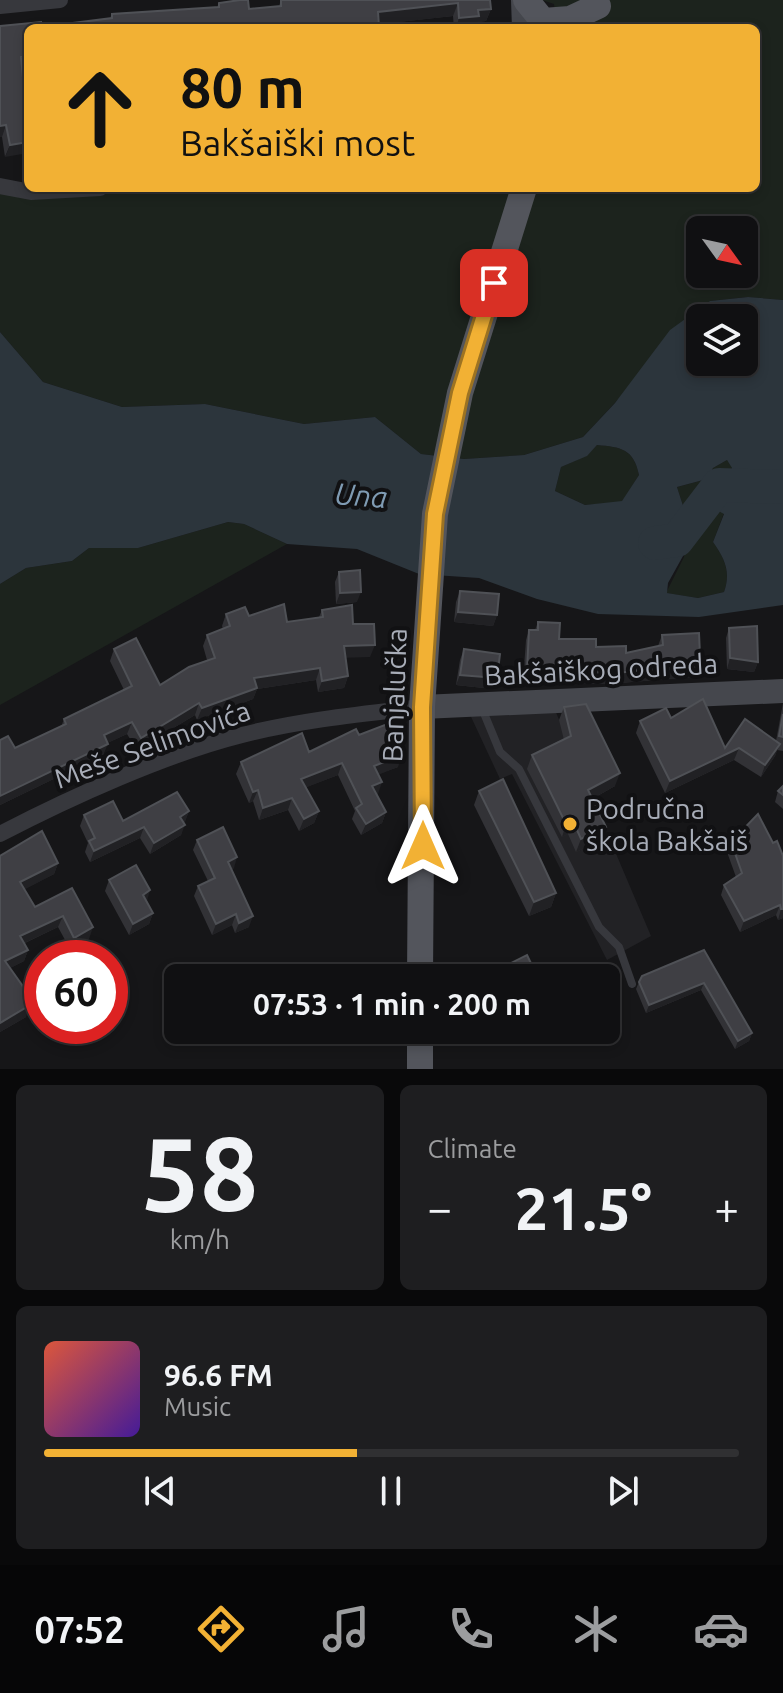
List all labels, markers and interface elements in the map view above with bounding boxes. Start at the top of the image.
icon: ahead [48,56,152,160]
text: 80 m [180,56,305,119]
text: Bakšaiški most [180,122,415,163]
north arrow [686,216,758,288]
map controls [686,216,758,376]
pin [460,249,528,317]
icon: arrive [472,261,516,305]
button: layers [686,304,758,376]
water label: Una [333,476,389,514]
street label: Banjalučka [376,627,412,763]
street label: Bakšaiškog odreda [483,647,719,691]
street label: Meše Selimovića [50,694,254,794]
place label: Područna škola Bakšaiš [586,793,748,856]
position arrow [381,804,465,888]
marker: Područna škola Bakšaiš [561,815,579,833]
speed limit sign: 60 [24,940,128,1044]
text: 07:53 · 1 min · 200 m [253,987,531,1021]
text: 58 [141,1114,258,1231]
text: Climate [428,1134,517,1163]
text: 21.5° [515,1174,652,1241]
text: − [428,1183,452,1232]
text: + [714,1183,739,1232]
text: km/h [170,1225,230,1254]
text: 96.6 FM [164,1358,273,1392]
text: Music [164,1392,231,1421]
icon: previous [138,1469,182,1513]
icon: pause [369,1469,413,1513]
icon: next [601,1469,645,1513]
icon: directions [193,1601,249,1657]
icon: music [318,1601,374,1657]
icon: phone [443,1601,499,1657]
icon: climate [568,1601,624,1657]
icon: car [693,1601,749,1657]
text: 07:52 [34,1609,124,1650]

